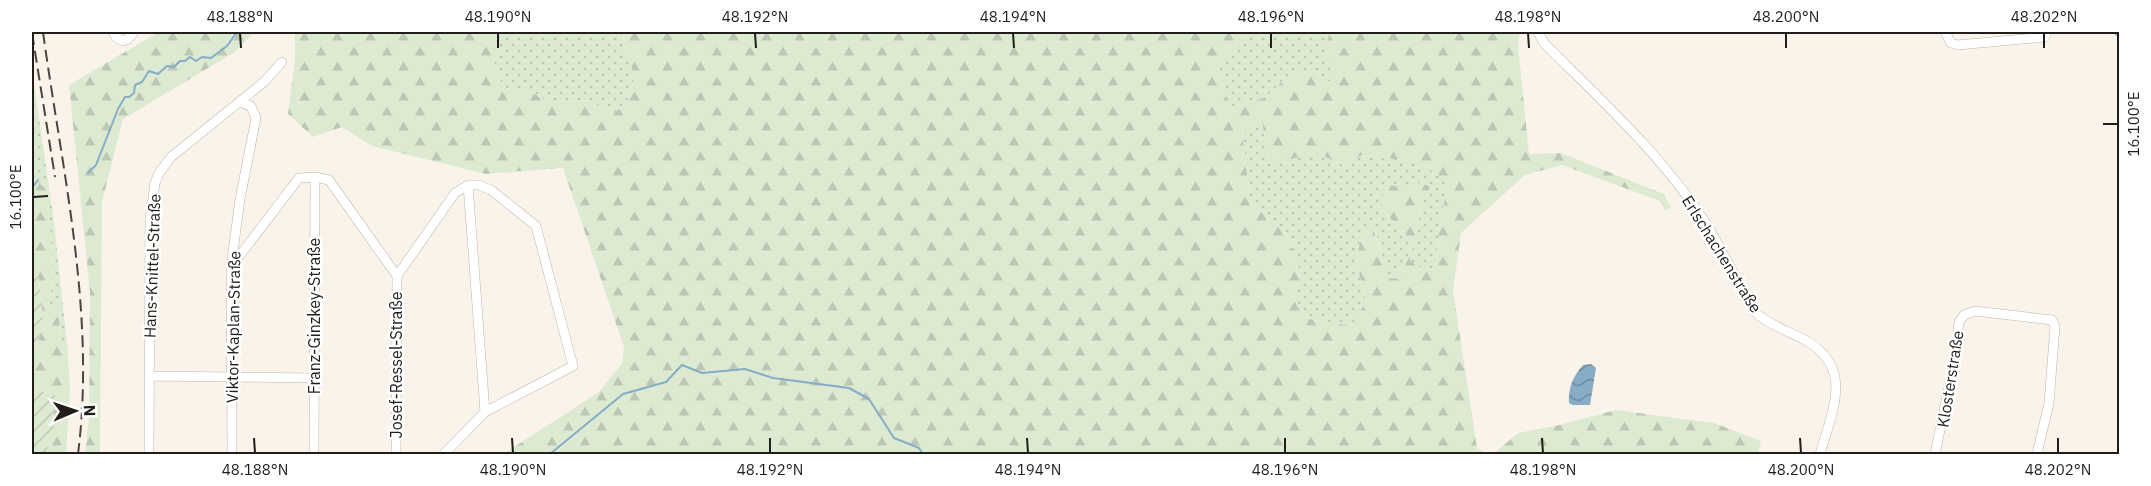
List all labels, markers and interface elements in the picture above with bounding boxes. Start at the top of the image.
text: 48.188°N [207,7,273,26]
text: 48.190°N [465,7,531,26]
text: 48.192°N [722,7,788,26]
text: 48.194°N [980,7,1046,26]
text: 48.196°N [1238,7,1304,26]
text: 48.198°N [1495,7,1561,26]
text: 48.200°N [1753,7,1819,26]
text: 48.202°N [2011,7,2077,26]
text: 16.100°E [2124,92,2143,156]
text: 16.100°E [6,165,25,229]
street label: Erlschachenstraße [1678,192,1766,317]
street label: Hans-Knittel-Straße [139,193,165,339]
street label: Franz-Ginzkey-Straße [304,238,324,394]
street label: Viktor-Kaplan-Straße [222,250,244,403]
street label: Josef-Ressel-Straße [386,291,406,438]
street label: Klosterstraße [1932,329,1968,429]
north arrow [45,381,105,441]
text: N [80,404,100,417]
text: 48.188°N [222,460,288,479]
text: 48.190°N [480,460,546,479]
text: 48.192°N [737,460,803,479]
text: 48.194°N [995,460,1061,479]
text: 48.196°N [1252,460,1318,479]
text: 48.198°N [1510,460,1576,479]
text: 48.200°N [1768,460,1834,479]
text: 48.202°N [2025,460,2091,479]

